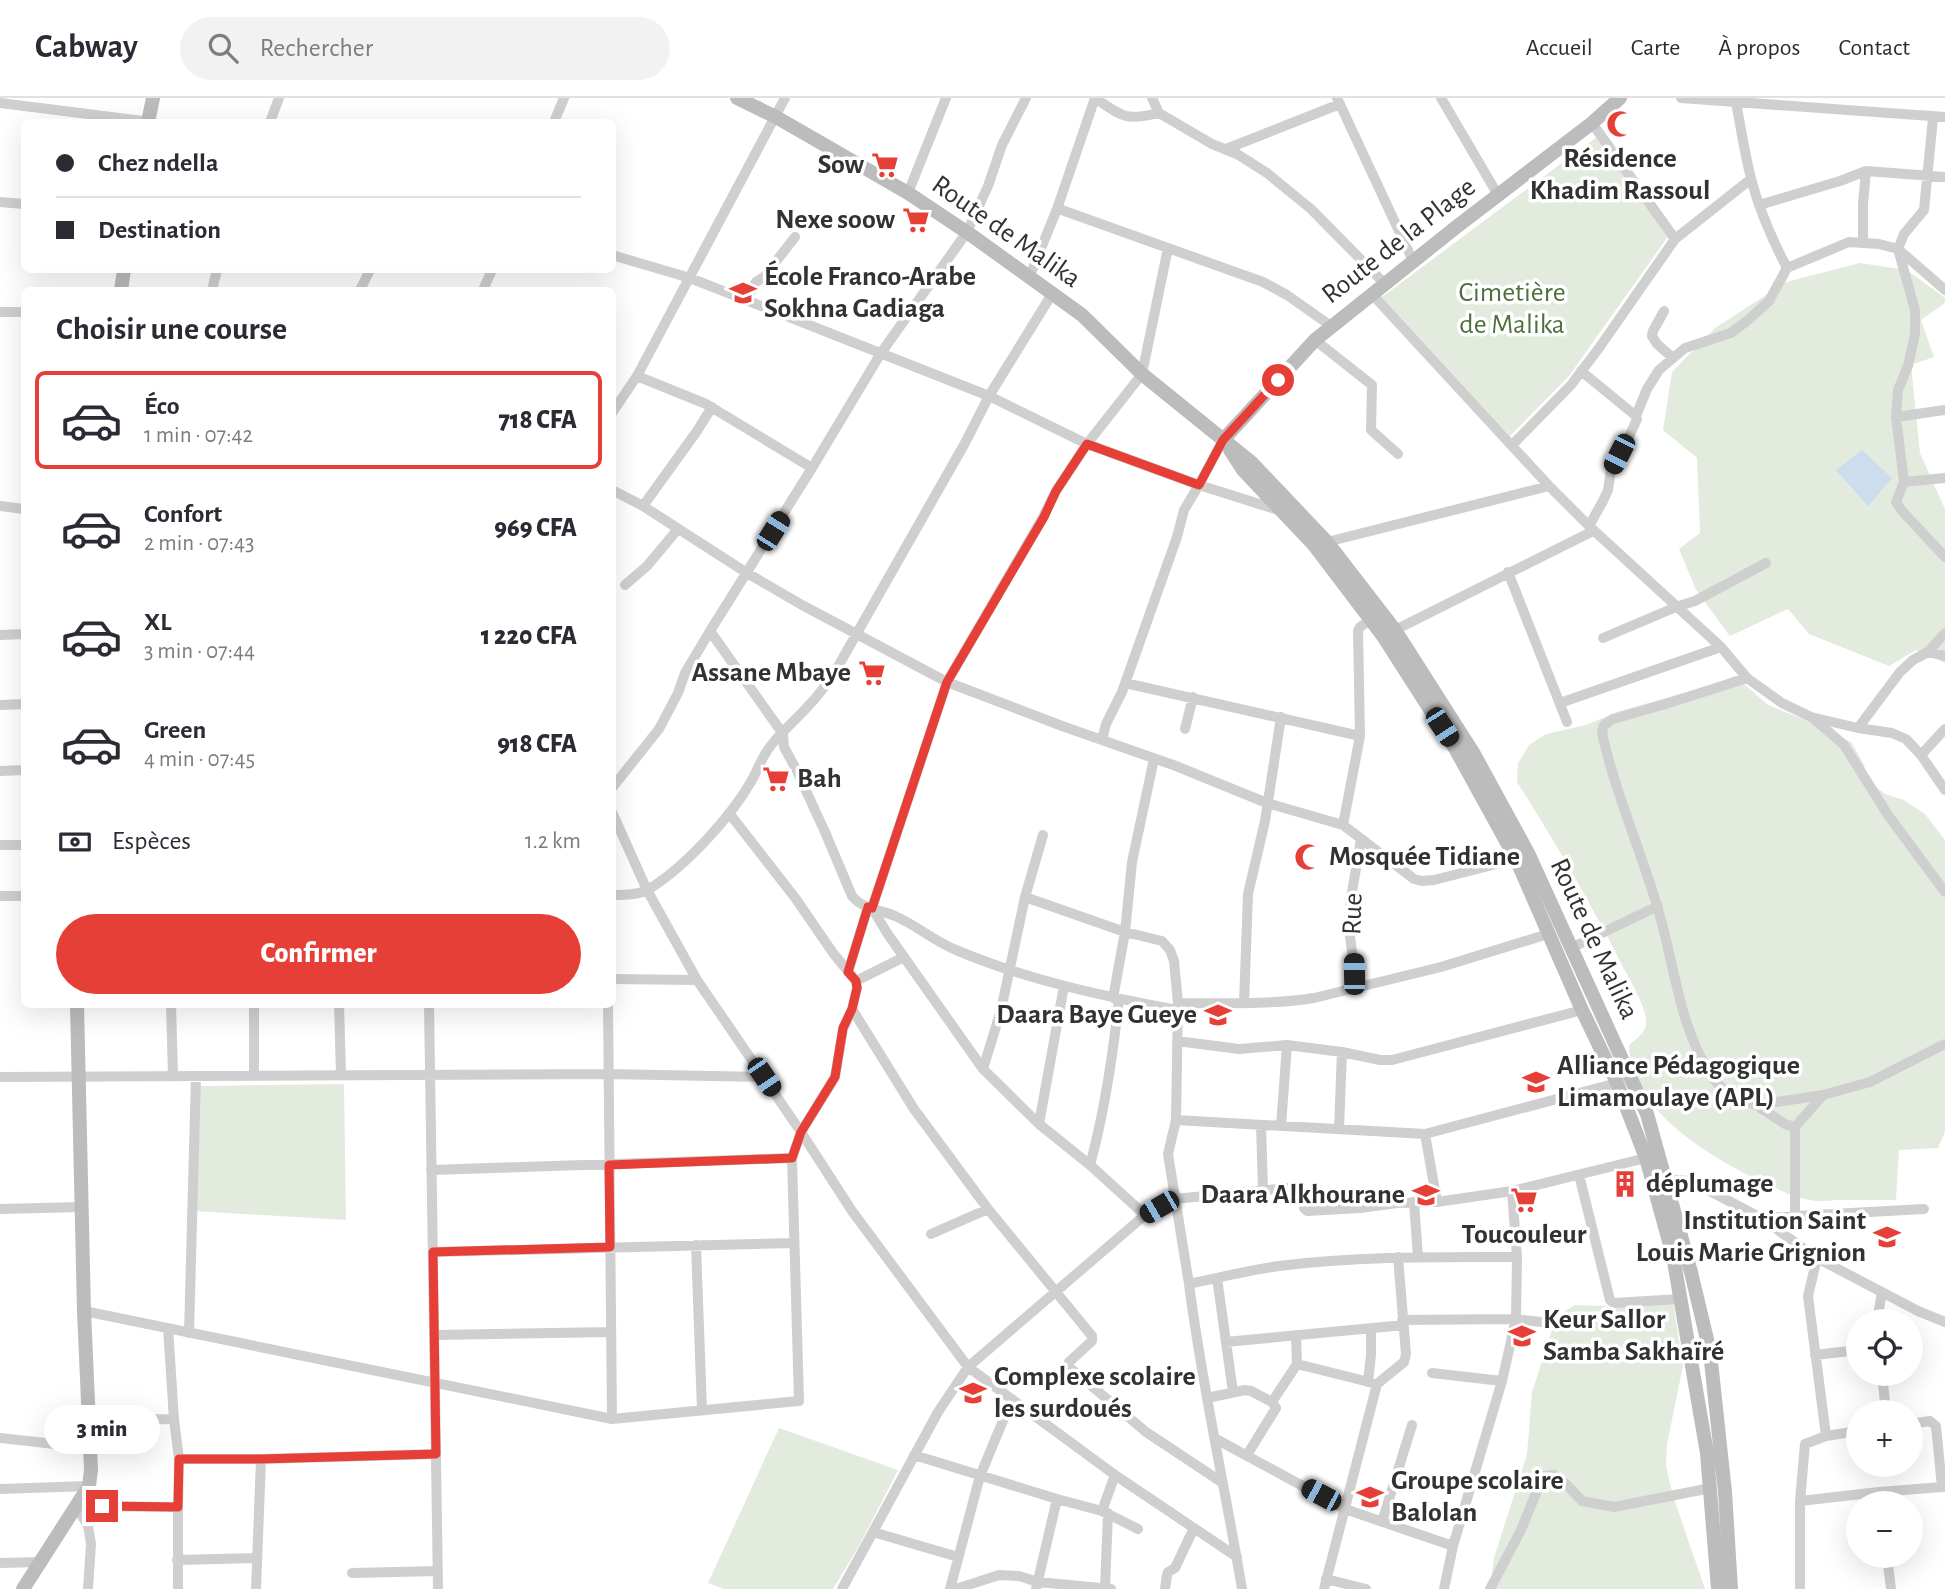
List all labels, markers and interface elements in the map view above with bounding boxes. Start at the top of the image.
search box [180,17,670,80]
icon: search [204,29,242,67]
text: Cabway [35,31,138,64]
text: Rechercher [260,35,373,61]
text: Accueil [1526,36,1593,60]
text: Carte [1631,36,1680,60]
text: À propos [1718,36,1800,60]
text: Contact [1838,36,1910,60]
mosque icon: Résidence Khadim Rassoul [1605,109,1635,139]
place label: Résidence Khadim Rassoul [1530,145,1710,205]
text: Chez ndella [98,150,218,176]
supermarket icon: Sow [870,150,900,180]
place label: Sow [817,151,864,179]
street label: Route de Malika [927,171,1085,293]
street label: Route de la Plage [1317,173,1481,309]
supermarket icon: Nexe soow [901,205,931,235]
place label: Nexe soow [775,206,895,234]
text: Destination [98,217,221,243]
place label: École Franco-Arabe Sokhna Gadiaga [764,260,976,323]
school or university icon: École Franco-Arabe Sokhna Gadiaga [728,278,758,308]
park label: Cimetière de Malika [1458,279,1566,339]
text: Choisir une course [56,313,287,345]
route start [1262,364,1294,396]
icon: car [60,389,123,452]
text: Éco [144,393,180,419]
text: 718 CFA [498,407,577,433]
text: 1 min · 07:42 [144,424,253,447]
car [1601,431,1638,477]
icon: car [60,497,123,560]
text: Confort [144,501,222,527]
car [753,508,794,554]
text: 969 CFA [494,515,577,541]
text: 2 min · 07:43 [144,532,255,555]
icon: car [60,605,123,668]
text: XL [144,609,171,635]
text: 1 220 CFA [481,623,577,649]
text: 3 min · 07:44 [144,640,255,663]
supermarket icon: Assane Mbaye [857,658,887,688]
place label: Assane Mbaye [692,659,851,687]
car [1422,704,1463,750]
icon: car [60,713,123,776]
text: Green [144,717,206,743]
text: 918 CFA [497,731,577,757]
text: 4 min · 07:45 [144,748,255,771]
supermarket icon: Bah [761,764,791,794]
place label: Bah [797,765,842,793]
icon: cash [56,823,94,861]
text: Espèces [112,828,191,854]
text: 1.2 km [525,830,581,853]
mosque icon: Mosquée Tidiane [1293,842,1323,872]
place label: Mosquée Tidiane [1329,843,1520,871]
street label: Route de Malika [1544,854,1644,1024]
street label: Rue [1338,892,1368,936]
button: Confirmer [56,914,581,994]
car [1344,953,1365,995]
school or university icon: Daara Baye Gueye [1203,1000,1233,1030]
place label: Daara Baye Gueye [996,1001,1197,1029]
place label: Alliance Pédagogique Limamoulaye (APL) [1557,1052,1800,1112]
car [744,1054,785,1100]
school or university icon: Alliance Pédagogique Limamoulaye (APL) [1521,1067,1551,1097]
building icon: déplumage [1610,1169,1640,1199]
place label: déplumage [1646,1170,1773,1198]
school or university icon: Daara Alkhourane [1411,1180,1441,1210]
place label: Daara Alkhourane [1201,1181,1405,1209]
supermarket icon: Toucouleur [1509,1185,1539,1215]
car [1136,1187,1183,1227]
place label: Institution Saint Louis Marie Grignion [1636,1207,1867,1267]
place label: Toucouleur [1462,1221,1587,1249]
school or university icon: Institution Saint Louis Marie Grignion [1872,1222,1902,1252]
place label: Keur Sallor Samba Sakhaïré [1543,1306,1724,1366]
map controls [1846,1309,1923,1568]
button: locate [1846,1309,1923,1386]
school or university icon: Keur Sallor Samba Sakhaïré [1507,1321,1537,1351]
place label: Complexe scolaire les surdoués [994,1363,1196,1423]
school or university icon: Complexe scolaire les surdoués [958,1378,988,1408]
button: + [1846,1400,1923,1477]
callout: 3 min [44,1404,160,1454]
text: 3 min [77,1418,127,1441]
place label: Groupe scolaire Balolan [1391,1467,1564,1527]
car [1298,1476,1345,1514]
school or university icon: Groupe scolaire Balolan [1355,1482,1385,1512]
route end [86,1490,118,1522]
button: − [1846,1491,1923,1568]

